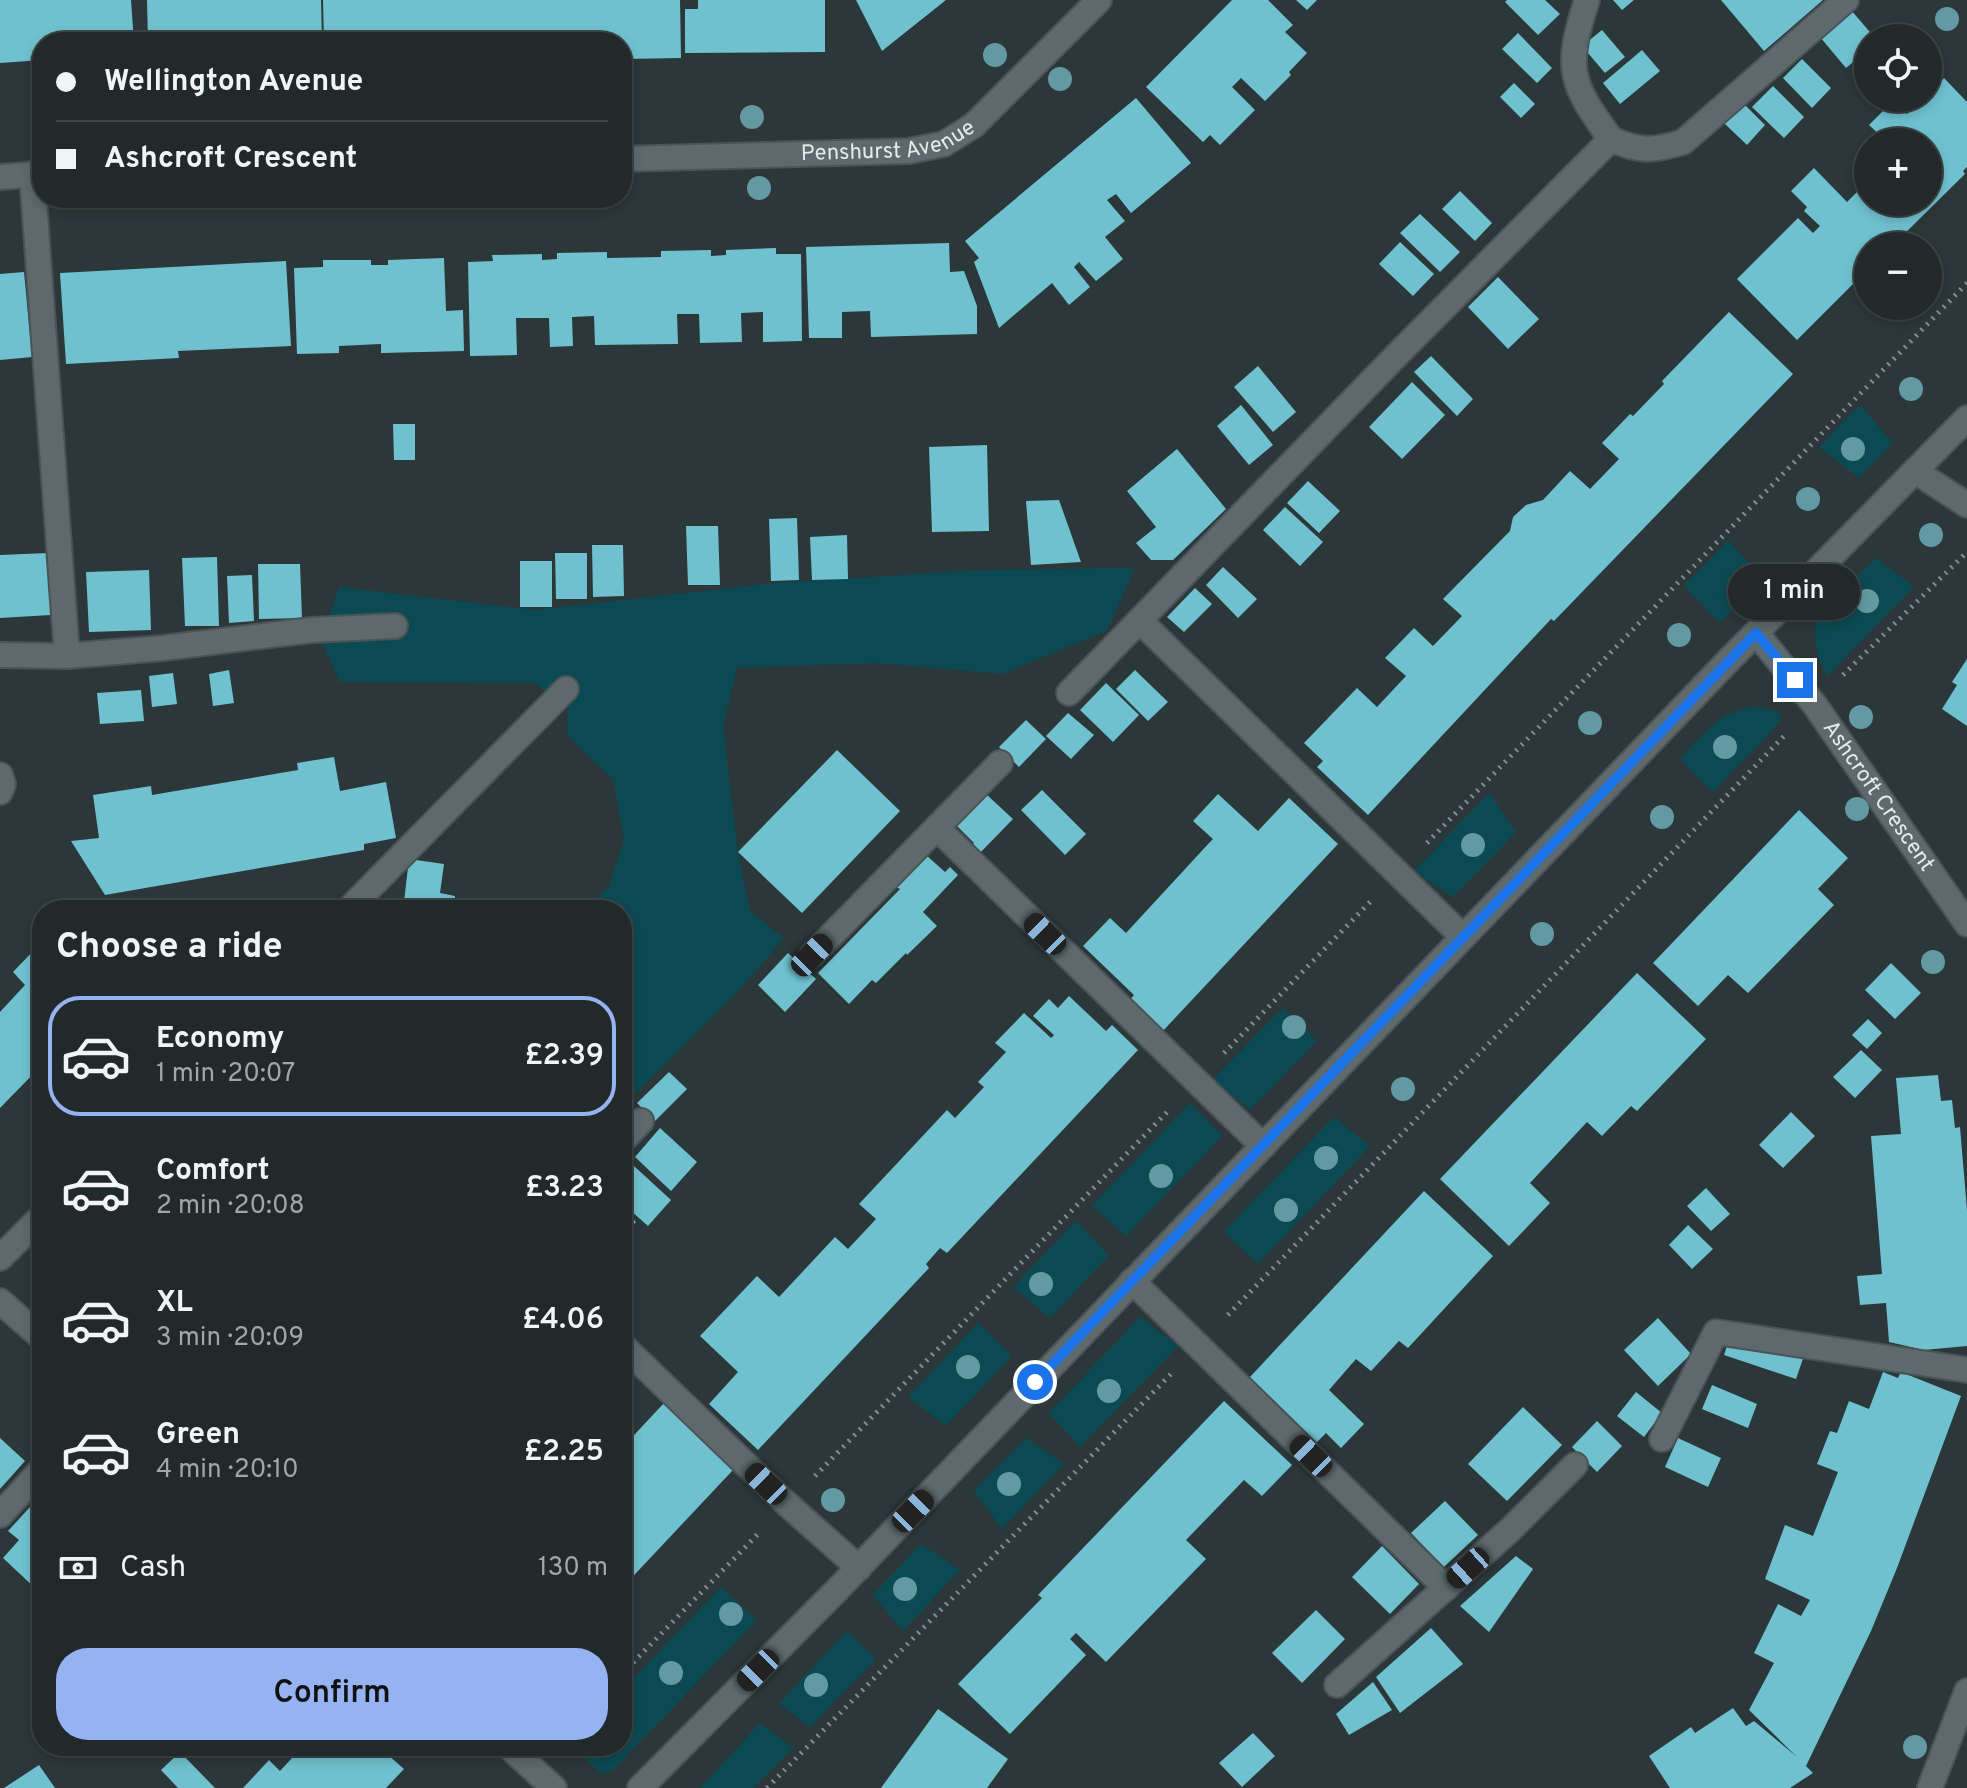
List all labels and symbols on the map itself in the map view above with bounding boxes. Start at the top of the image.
street label: Penshurst Avenue [800,114,980,168]
callout: 1 min [1729,564,1861,620]
route end [1777,662,1813,698]
street label: Ashcroft Crescent [1816,716,1940,877]
car [1019,909,1071,959]
car [787,929,837,981]
route start [1017,1364,1053,1400]
car [1285,1431,1337,1481]
car [740,1459,792,1509]
car [888,1485,938,1537]
car [1442,1543,1494,1593]
car [733,1645,783,1695]

